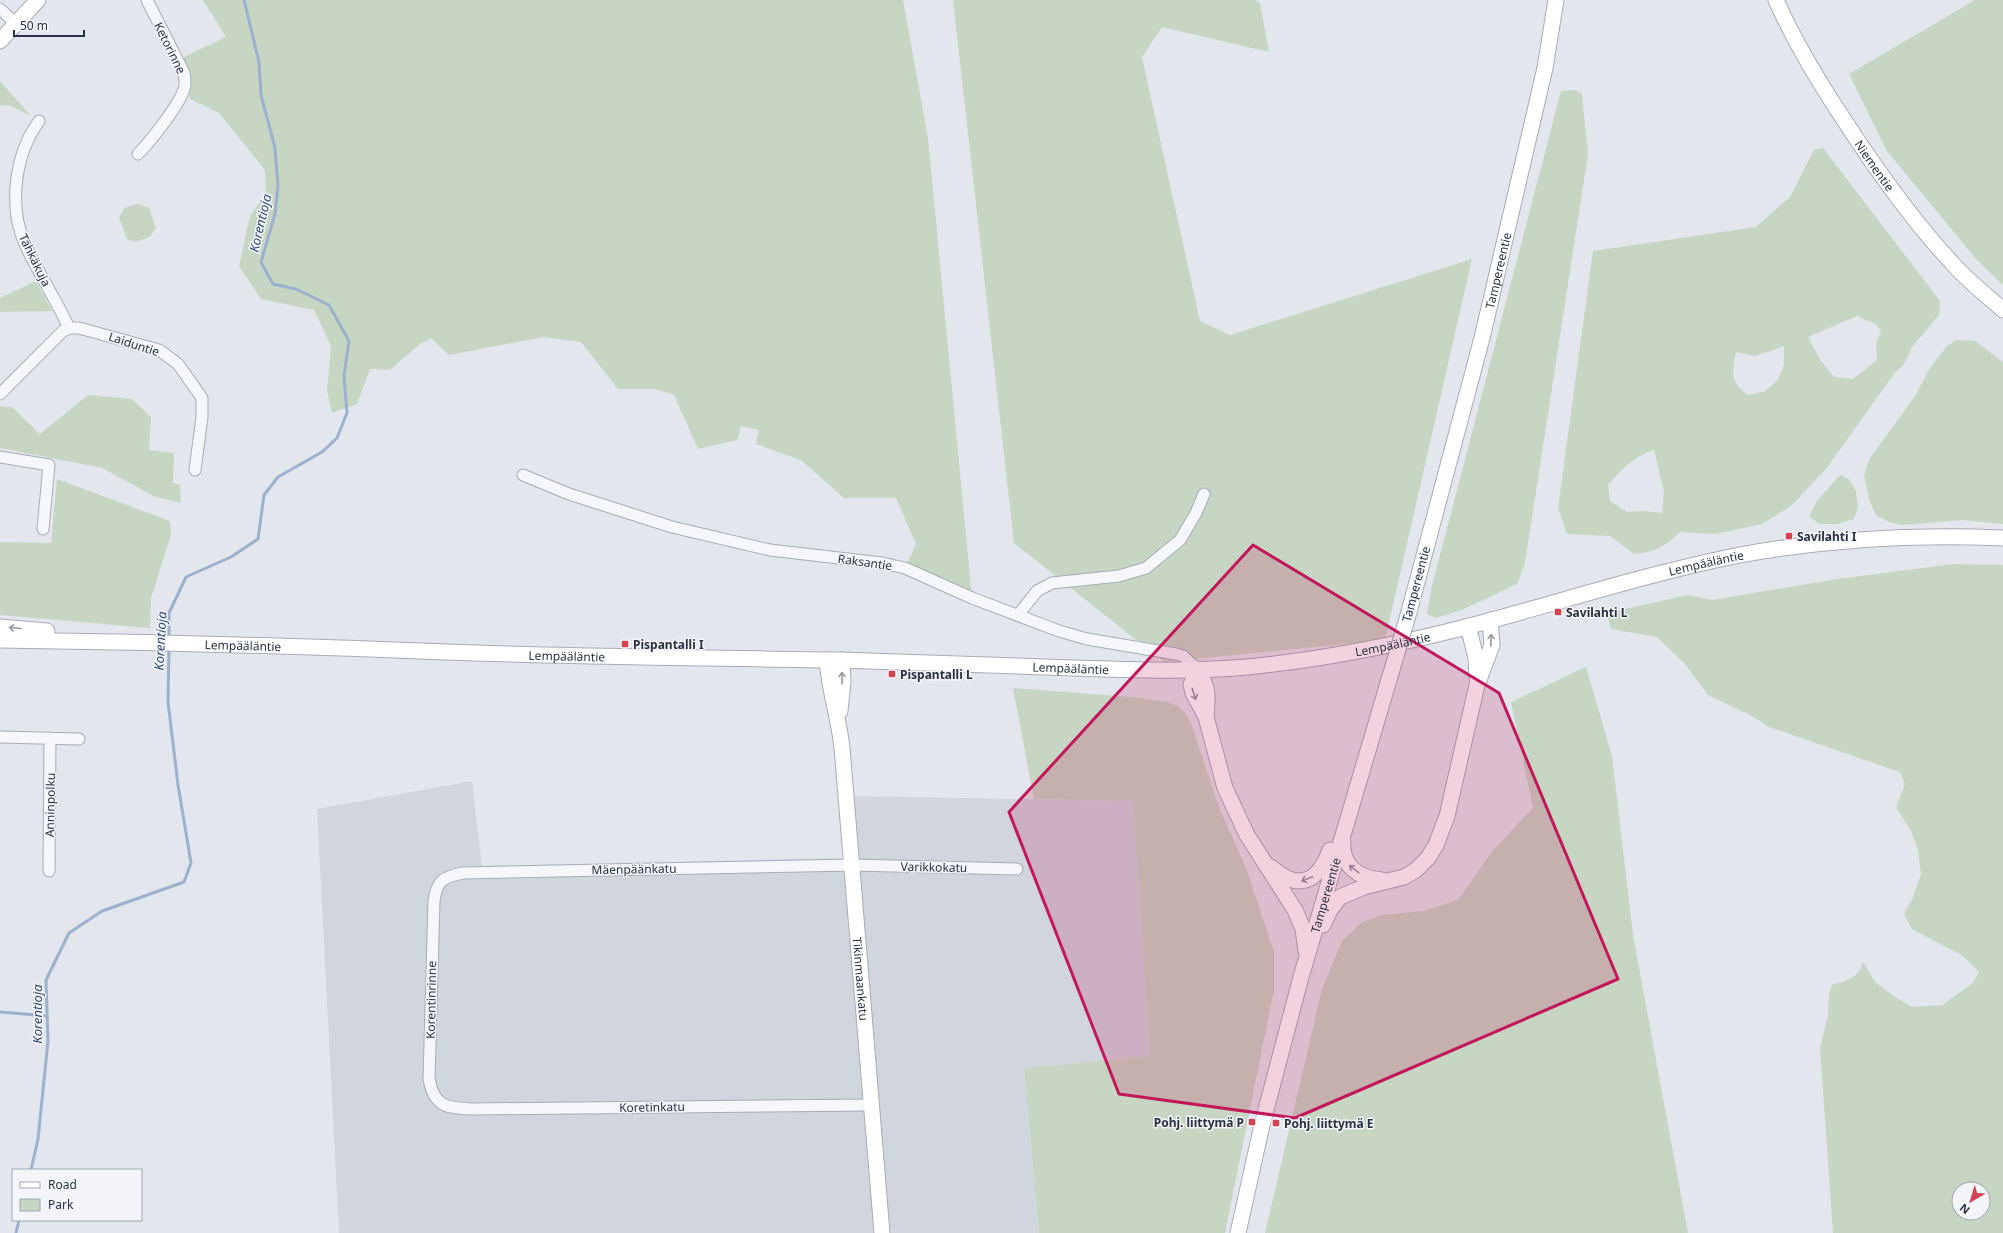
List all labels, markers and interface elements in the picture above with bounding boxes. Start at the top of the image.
scale bar [14,12,84,38]
text: 50 m [20,17,48,34]
street label: Ketorinne [150,19,190,77]
street label: Niementie [1851,137,1899,195]
water label: Korentioja [245,191,276,254]
street label: Tampereentie [1481,230,1515,310]
street label: Tähkäkuja [15,231,55,289]
street label: Laiduntie [106,328,162,360]
place label: Savilahti I [1797,528,1857,545]
marker: Savilahti I [1784,531,1794,541]
street label: Tampereentie [1398,544,1434,624]
street label: Lempääläntie [1667,546,1745,579]
street label: Raksantie [837,550,893,574]
place label: Savilahti L [1566,604,1628,621]
marker: Savilahti L [1553,607,1563,617]
water label: Korentioja [149,610,171,671]
one-way arrow [9,625,22,632]
street label: Lempääläntie [1354,628,1432,660]
one-way arrow [1488,634,1495,647]
street label: Lempääläntie [204,636,282,655]
place label: Pispantalli I [633,636,704,653]
marker: Pispantalli I [620,639,630,649]
street label: Lempääläntie [528,646,606,665]
street label: Lempääläntie [1032,658,1109,678]
place label: Pispantalli L [900,666,973,683]
marker: Pispantalli L [887,669,897,679]
one-way arrow [838,672,846,685]
one-way arrow [1191,688,1198,701]
street label: Anninpolku [41,773,59,837]
street label: Tampereentie [1306,855,1344,935]
street label: Varikkokatu [900,858,968,876]
street label: Mäenpäänkatu [591,860,677,878]
one-way arrow [1349,865,1360,874]
one-way arrow [1301,876,1313,883]
street label: Tikinmaankatu [849,936,873,1021]
street label: Korentinrinne [422,961,440,1039]
water label: Korentioja [28,984,46,1044]
street label: Koretinkatu [619,1098,685,1116]
place label: Pohj. liittymä P [1154,1114,1244,1131]
place label: Pohj. liittymä E [1284,1115,1374,1132]
marker: Pohj. liittymä P [1247,1117,1257,1127]
marker: Pohj. liittymä E [1271,1118,1281,1128]
legend [12,1169,142,1221]
text: Road [48,1176,77,1193]
north arrow [1951,1181,1991,1221]
text: Park [48,1196,74,1213]
text: N [1956,1201,1973,1218]

